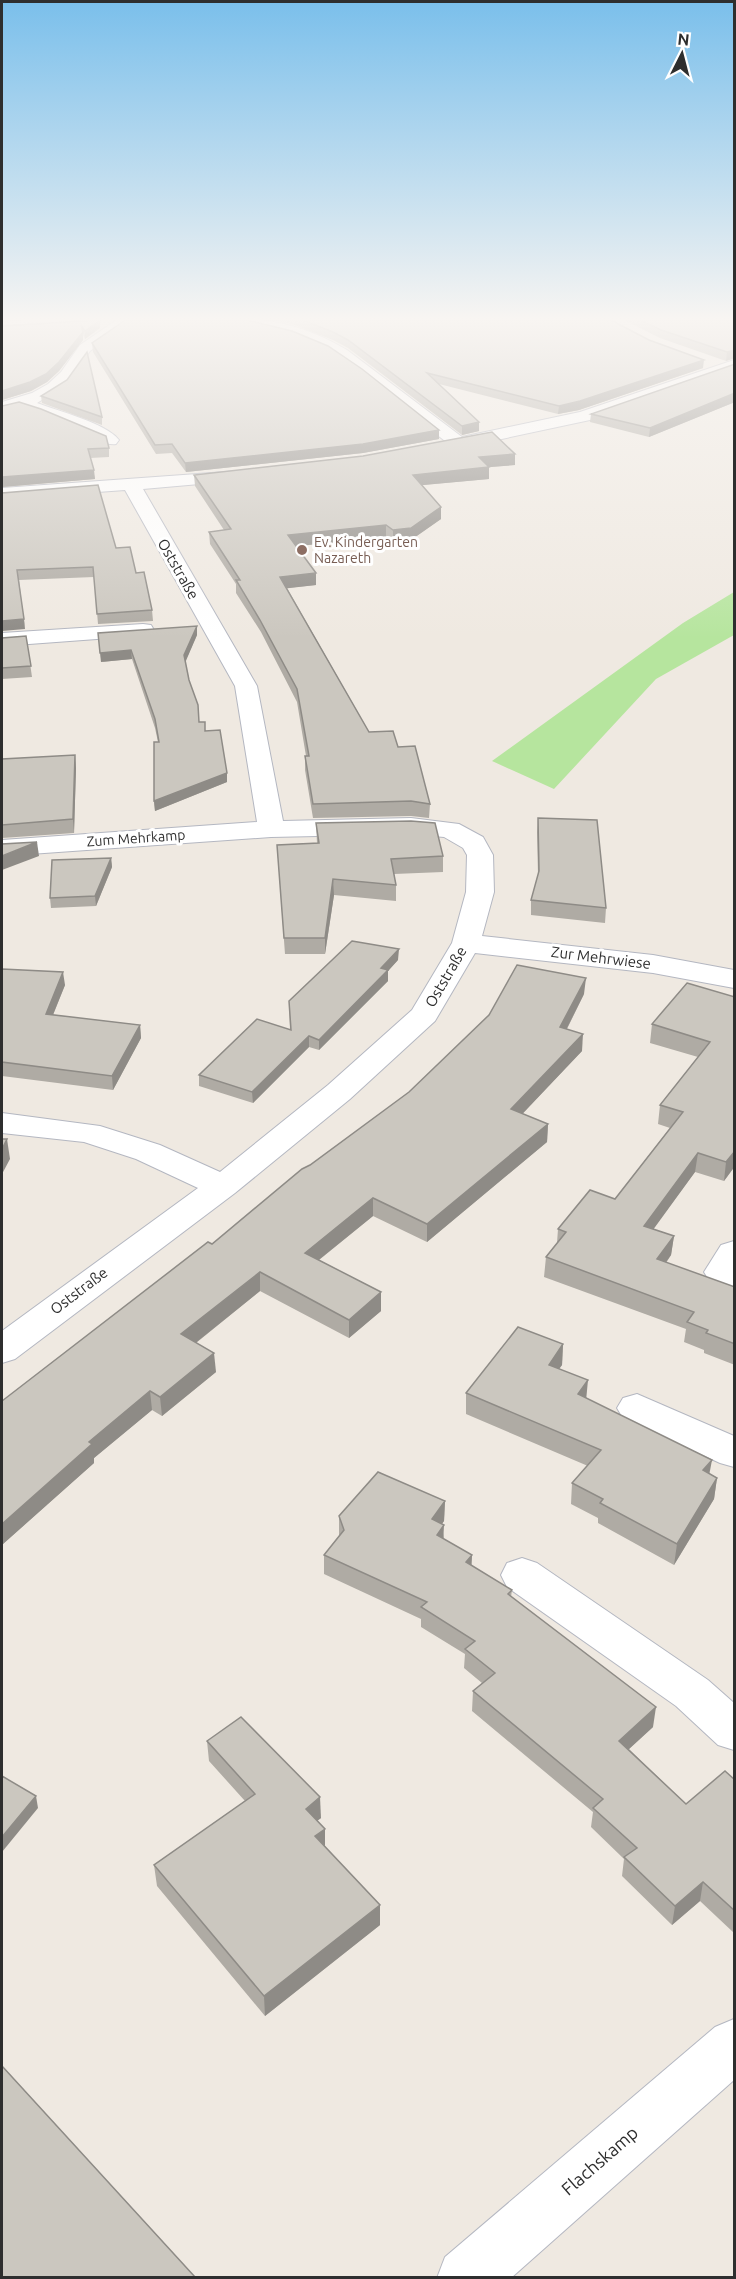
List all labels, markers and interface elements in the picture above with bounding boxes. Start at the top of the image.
north arrow [652,24,712,84]
text: N [677,30,690,49]
place label: Ev. Kindergarten Nazareth [314,534,418,566]
street label: Oststraße [154,535,203,602]
marker: Ev. Kindergarten Nazareth [295,543,309,557]
street label: Zum Mehrkamp [86,827,186,849]
street label: Oststraße [421,943,470,1010]
street label: Zur Mehrwiese [550,943,652,972]
street label: Oststraße [47,1264,111,1318]
street label: Flachskamp [557,2122,641,2199]

